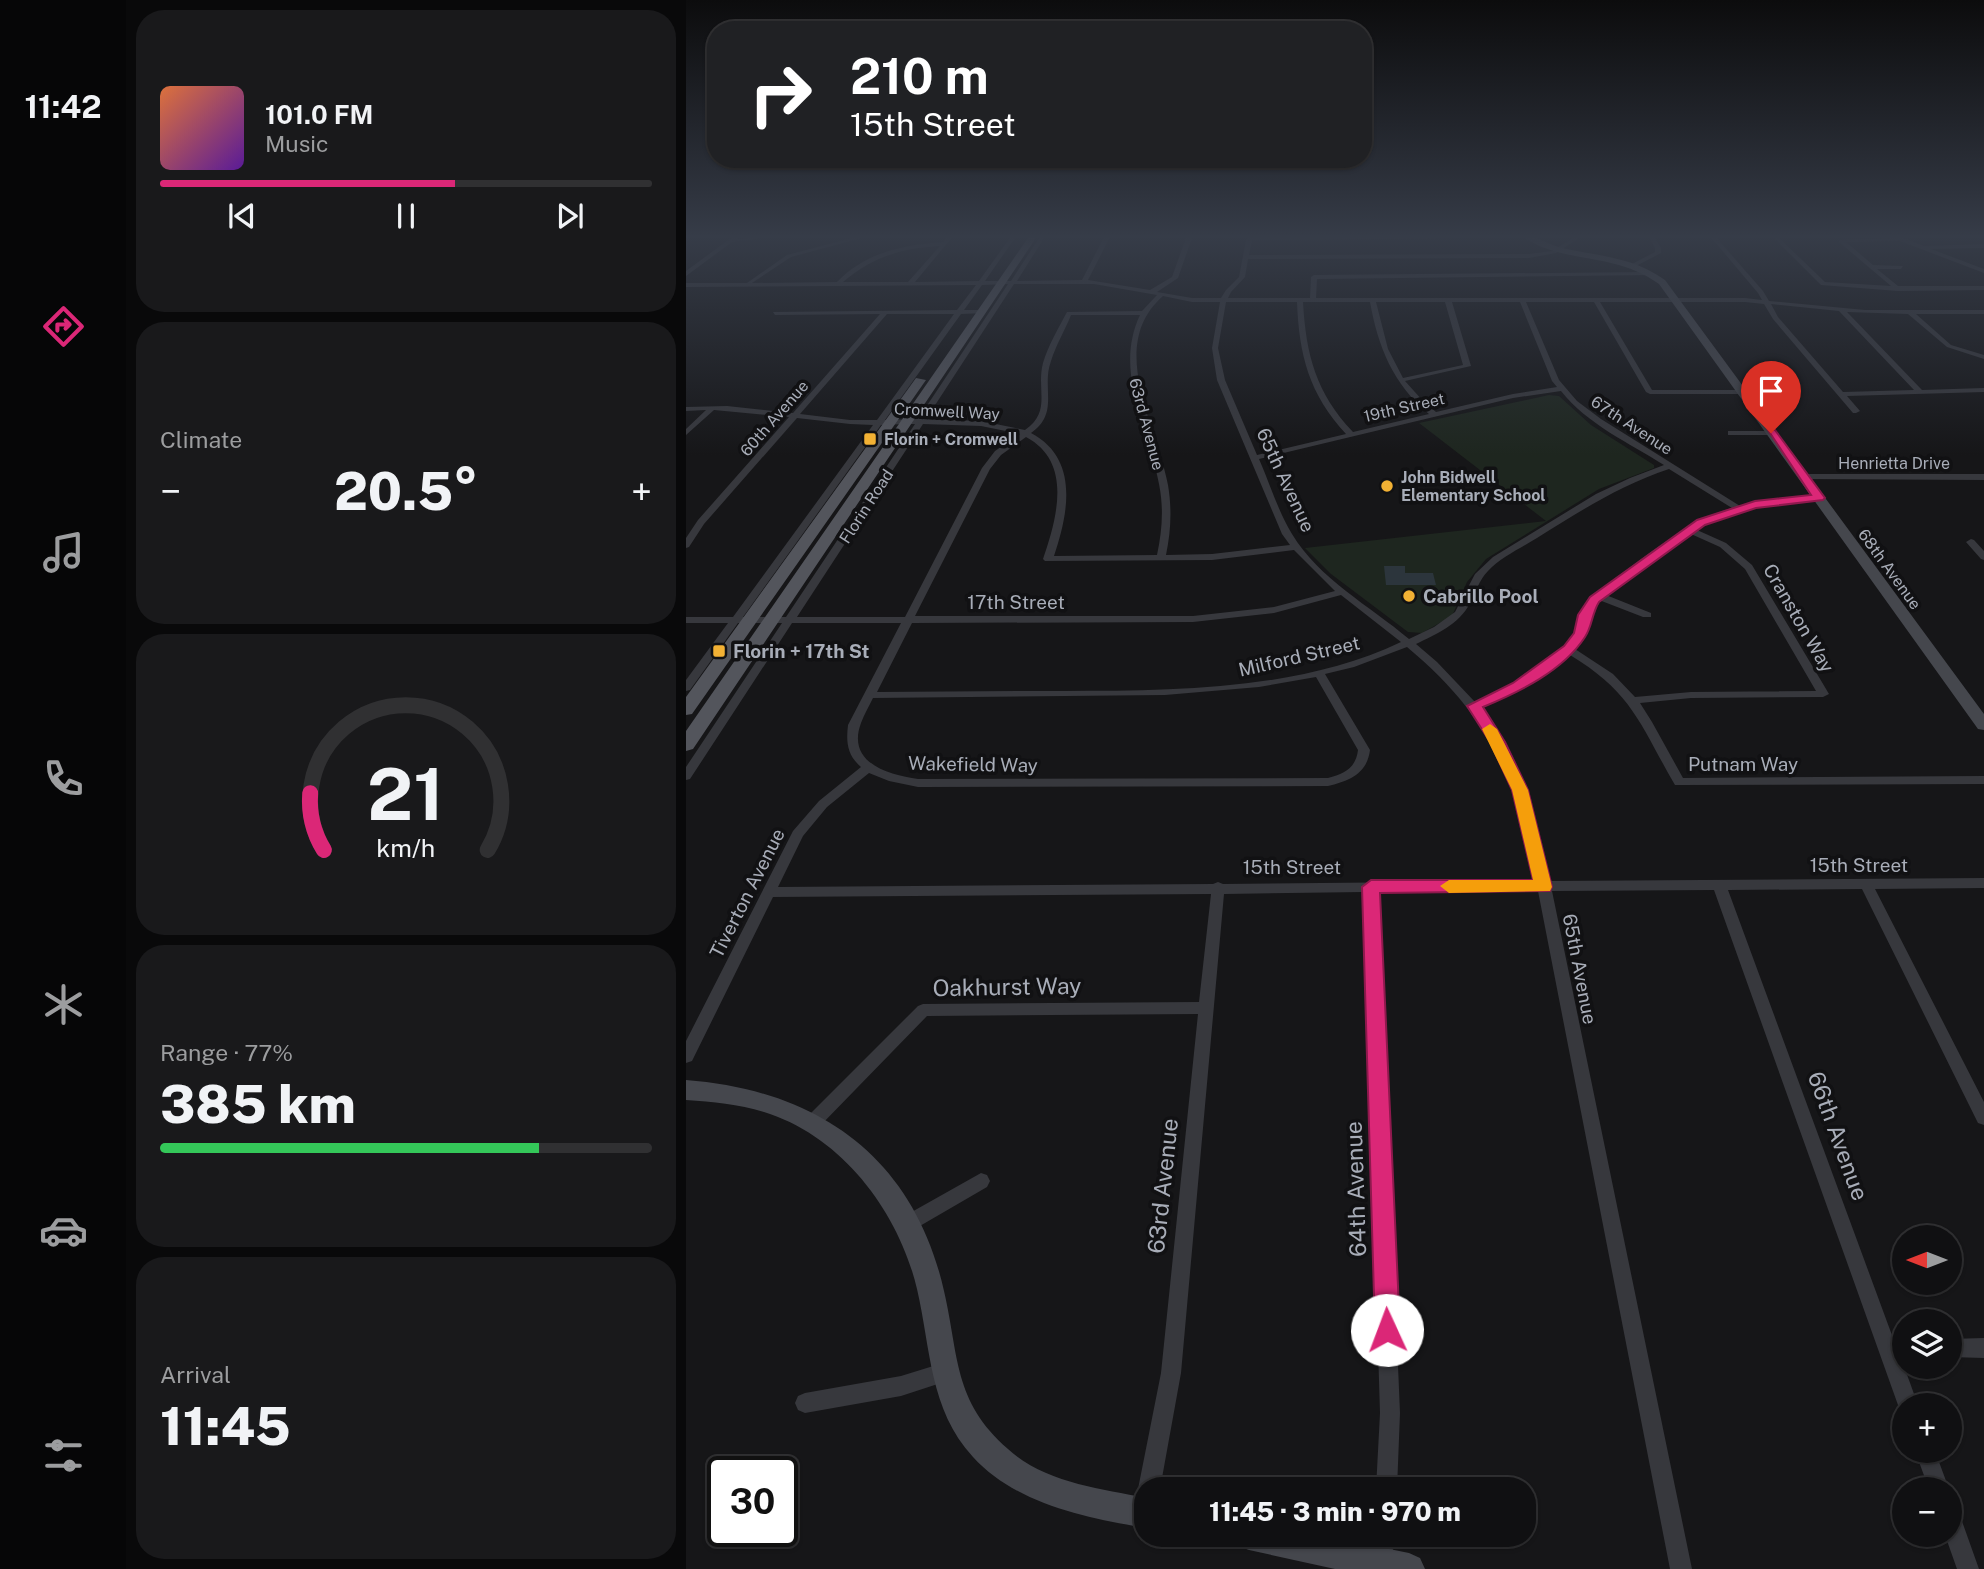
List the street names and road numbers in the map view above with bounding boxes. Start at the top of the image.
street label: 63rd Avenue [1125,376,1168,472]
street label: 60th Avenue [736,377,812,460]
street label: 19th Street [1362,389,1446,426]
street label: 67th Avenue [1587,392,1676,459]
street label: Cromwell Way [894,399,1001,424]
street label: 65th Avenue [1252,424,1320,536]
street label: Henrietta Drive [1838,454,1950,473]
street label: Florin Road [835,466,897,547]
street label: 68th Avenue [1854,525,1925,613]
street label: Cranston Way [1759,560,1839,676]
street label: 17th Street [967,591,1065,613]
street label: Milford Street [1236,631,1362,681]
street label: Wakefield Way [908,752,1038,776]
street label: Putnam Way [1688,753,1798,775]
street label: Tiverton Avenue [705,825,789,961]
street label: 15th Street [1810,854,1908,876]
street label: 15th Street [1243,856,1341,878]
street label: 65th Avenue [1558,912,1602,1026]
street label: Oakhurst Way [932,972,1082,1001]
street label: 66th Avenue [1803,1068,1874,1204]
street label: 63rd Avenue [1142,1117,1183,1255]
street label: 64th Avenue [1340,1121,1371,1257]

